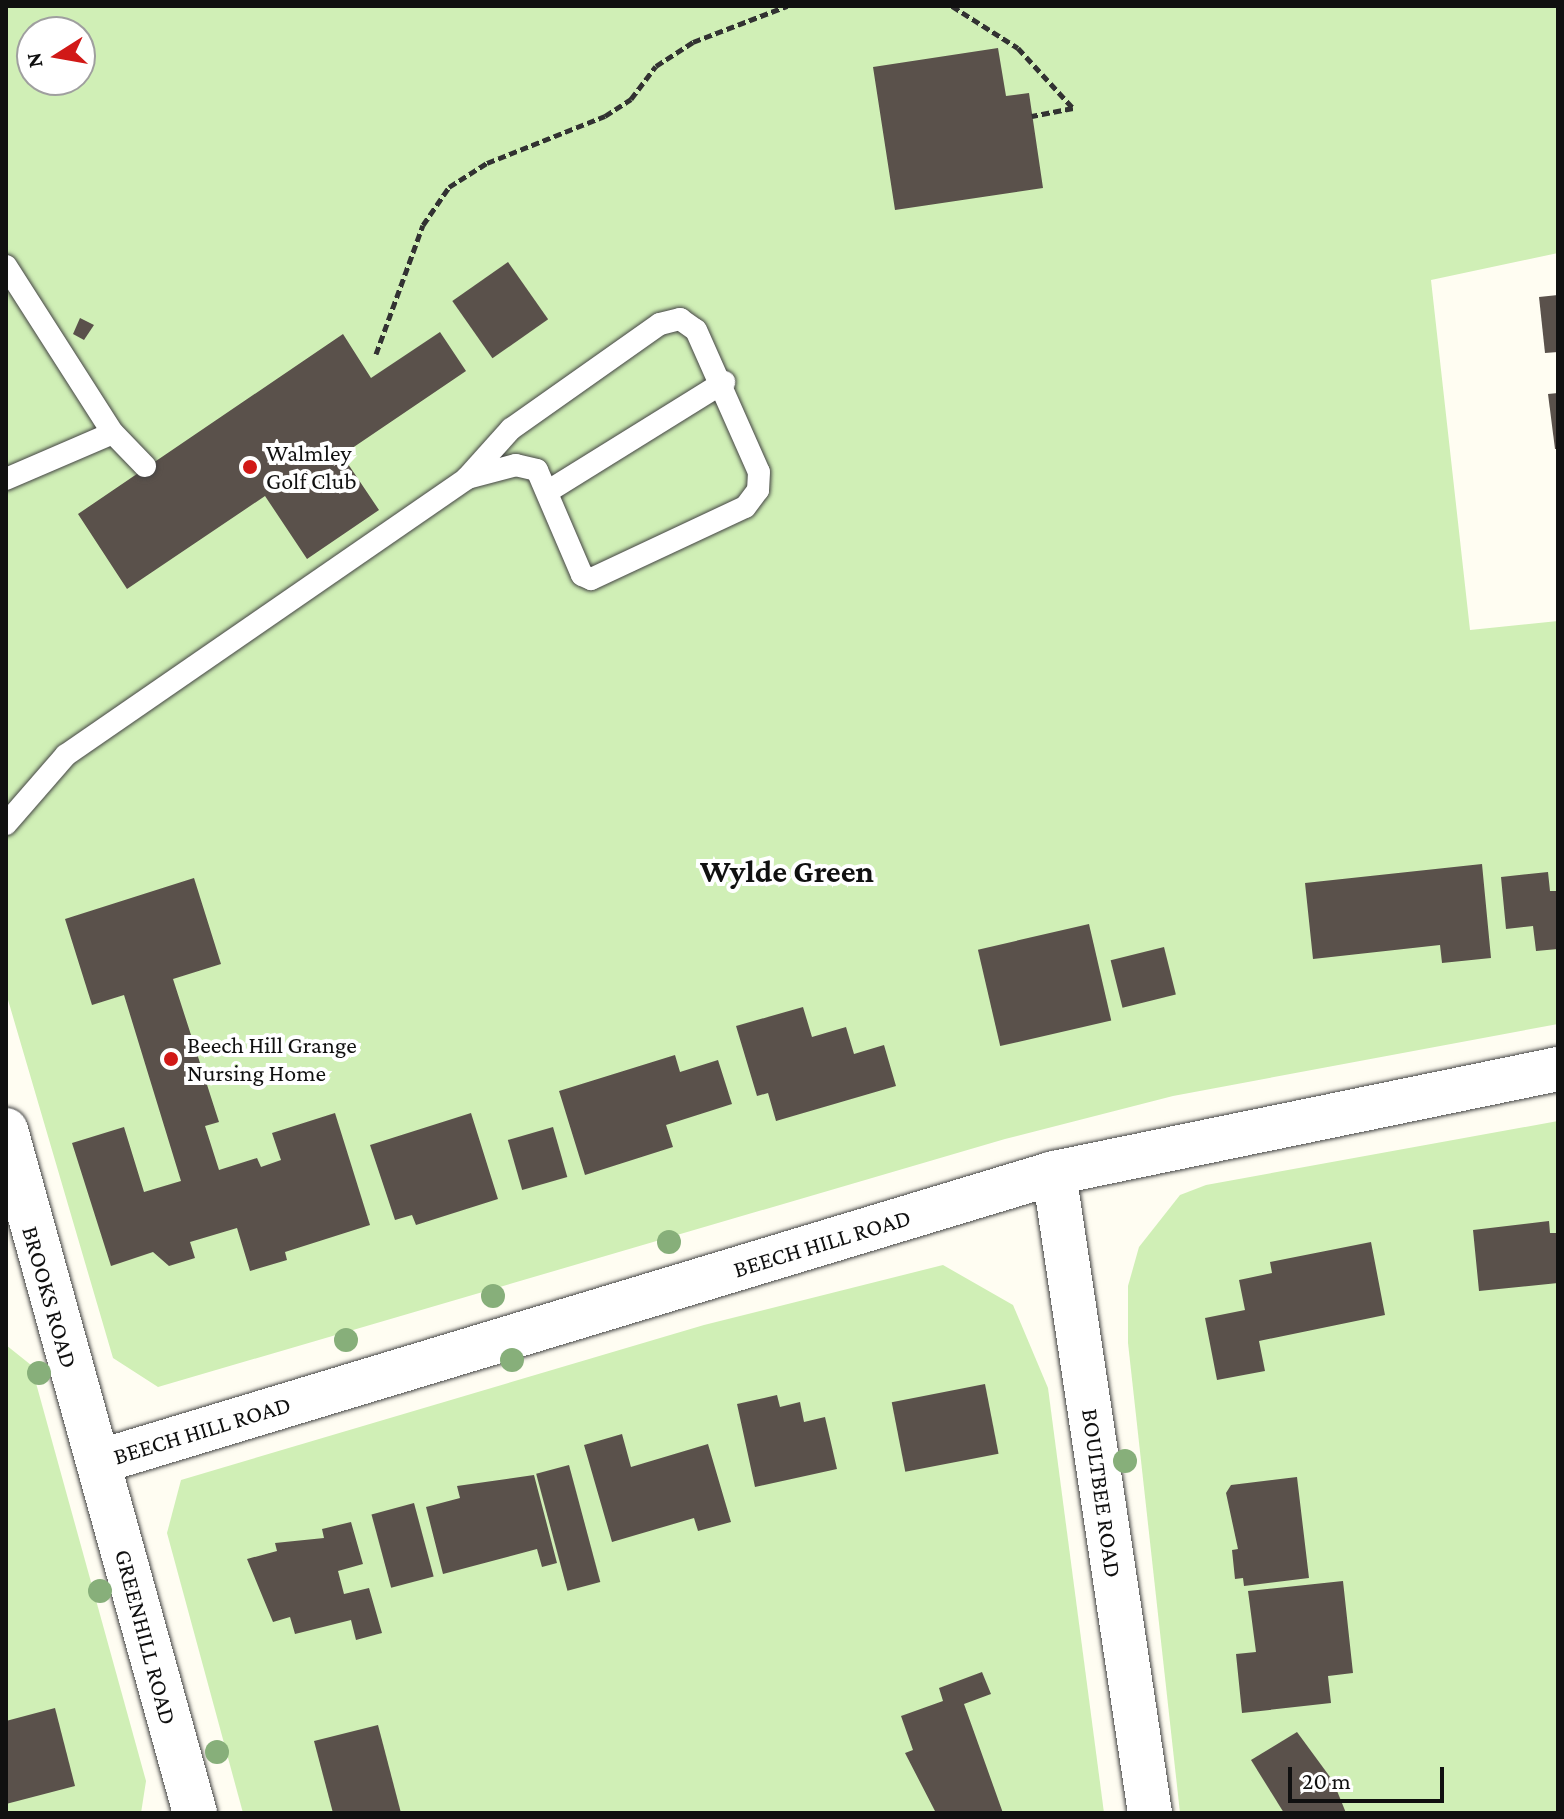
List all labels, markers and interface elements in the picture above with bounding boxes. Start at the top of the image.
north arrow [16,16,96,96]
text: N [20,51,48,70]
place label: Walmley Golf Club [266,439,357,495]
marker: Walmley Golf Club [241,458,259,476]
district label: Wylde Green [700,852,874,890]
place label: Beech Hill Grange Nursing Home [187,1031,357,1087]
marker: Beech Hill Grange Nursing Home [162,1050,180,1068]
street label: BEECH HILL ROAD [730,1202,914,1284]
street label: BROOKS ROAD [16,1223,84,1371]
street label: BEECH HILL ROAD [110,1389,294,1471]
street label: BOULTBEE ROAD [1076,1407,1128,1579]
street label: GREENHILL ROAD [109,1546,183,1728]
scale bar [1292,1751,1448,1801]
text: 20 m [1302,1767,1351,1794]

